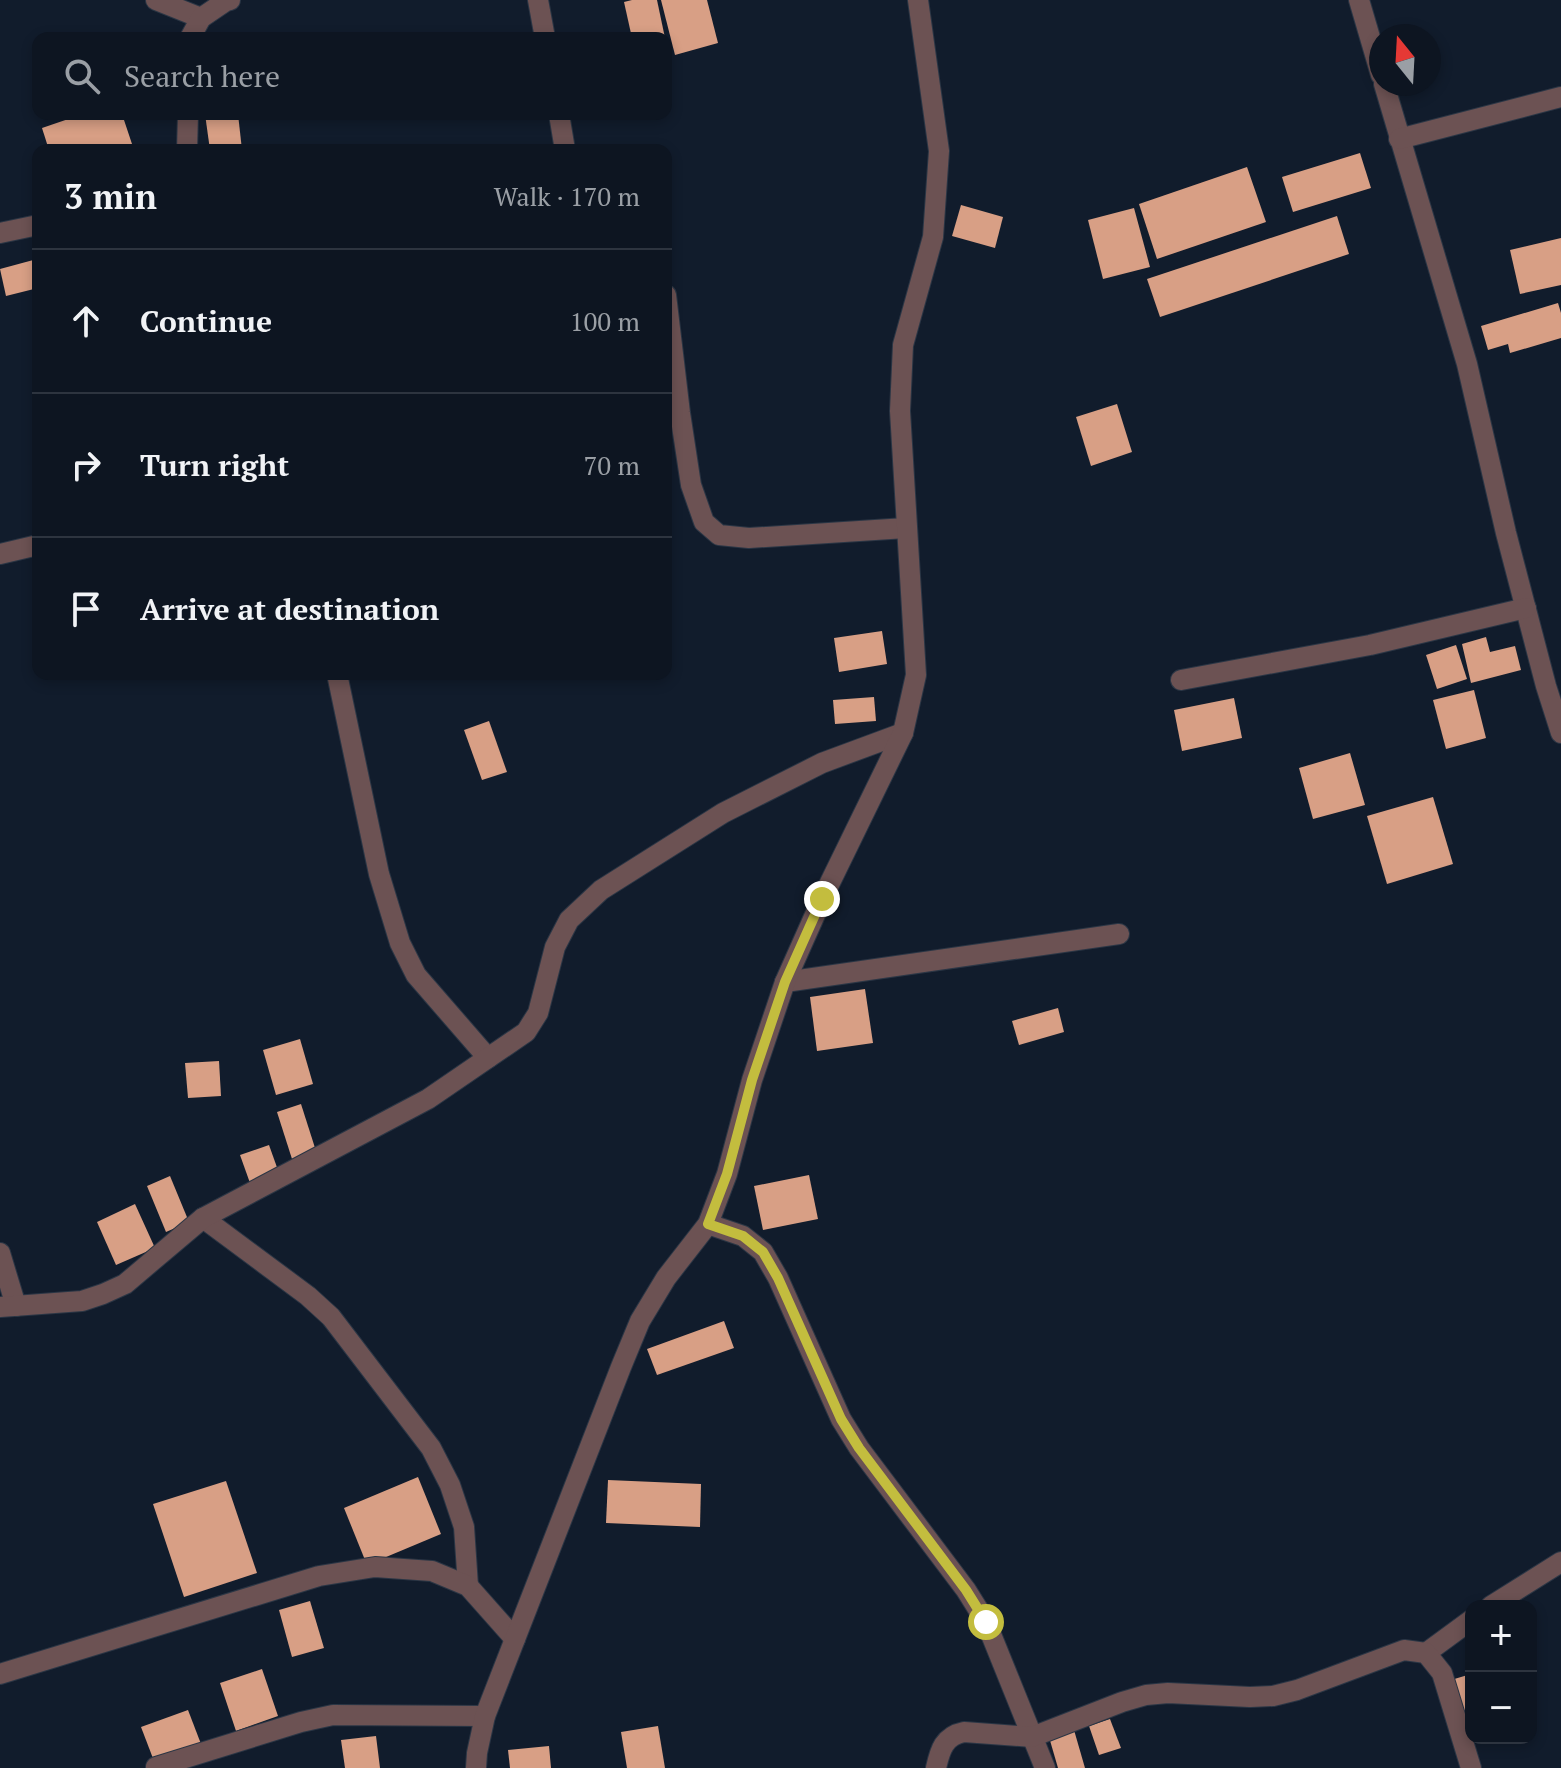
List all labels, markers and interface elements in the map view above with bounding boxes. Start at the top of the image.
north arrow [1369,24,1441,96]
search box [32,32,672,120]
icon: search [60,54,104,98]
text: Search here [124,56,280,96]
text: 3 min [64,174,157,219]
text: Walk · 170 m [494,179,640,213]
icon: ahead [64,299,108,343]
text: Continue [140,301,272,341]
text: 100 m [570,304,640,338]
icon: right [64,443,108,487]
text: Turn right [140,445,289,485]
text: 70 m [584,448,640,482]
icon: arrive [64,587,108,631]
text: Arrive at destination [140,589,439,629]
route end [804,881,840,917]
map controls [1465,1600,1537,1744]
button: + [1465,1600,1537,1672]
route start [968,1604,1004,1640]
button: − [1465,1672,1537,1744]

